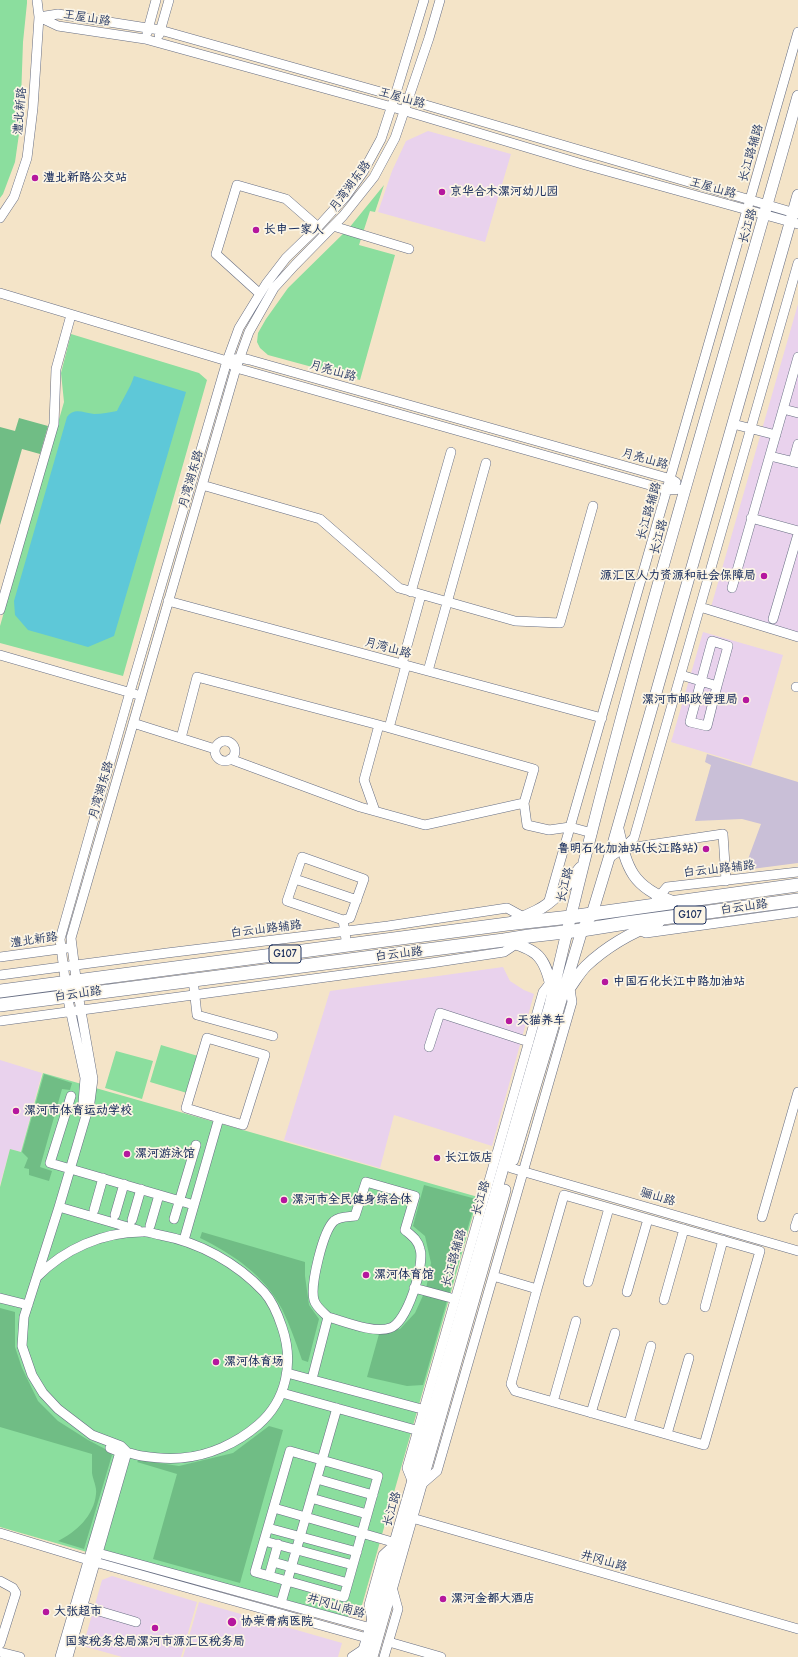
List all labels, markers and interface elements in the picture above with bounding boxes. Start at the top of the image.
street label: 王屋山路 [62,7,112,29]
street label: 王屋山路 [377,84,427,112]
street label: 澧北新路 [11,86,29,136]
street label: 长江路辅路 [736,122,766,184]
street label: 月湾湖东路 [326,158,374,214]
place label: 澧北新路公交站 [43,171,127,185]
marker: 澧北新路公交站 [30,173,40,183]
street label: 王屋山路 [688,174,738,202]
place label: 京华合木漯河幼儿园 [450,185,558,199]
marker: 京华合木漯河幼儿园 [437,187,447,197]
street label: 长江路 [736,207,760,245]
place label: 长申一家人 [264,223,324,237]
marker: 长申一家人 [251,225,261,235]
street label: 月亮山路 [308,357,358,385]
street label: 月亮山路 [620,445,670,473]
street label: 月湾湖东路 [176,448,206,510]
street label: 长江路辅路 [634,480,664,542]
street label: 长江路 [647,518,671,556]
place label: 源汇区人力资源和社会保障局 [600,569,756,583]
marker: 源汇区人力资源和社会保障局 [759,571,769,581]
street label: 月湾山路 [363,635,413,661]
place label: 漯河市邮政管理局 [642,693,738,707]
marker: 漯河市邮政管理局 [741,695,751,705]
street label: 月湾湖东路 [86,759,116,821]
place label: 鲁明石化加油站(长江路站) [557,842,698,856]
marker: 鲁明石化加油站(长江路站) [701,844,711,854]
street label: 白云山路辅路 [682,858,756,880]
street label: 长江路 [554,866,576,904]
street label: 白云山路 [719,897,769,917]
road number: G107 [674,906,706,924]
street label: 白云山路辅路 [229,917,303,941]
street label: 澧北新路 [9,930,59,950]
street label: 白云山路 [374,944,424,964]
road number: G107 [269,945,301,963]
place label: 中国石化长江中路加油站 [613,975,745,989]
marker: 中国石化长江中路加油站 [600,977,610,987]
street label: 白云山路 [53,984,103,1004]
place label: 天猫养车 [517,1014,565,1028]
marker: 天猫养车 [504,1016,514,1026]
place label: 漯河市体育运动学校 [24,1104,132,1118]
marker: 漯河市体育运动学校 [11,1106,21,1116]
place label: 漯河游泳馆 [135,1147,195,1161]
marker: 漯河游泳馆 [122,1149,132,1159]
place label: 长江饭店 [445,1151,493,1165]
marker: 长江饭店 [432,1153,442,1163]
street label: 长江路 [469,1179,493,1217]
street label: 骊山路 [639,1185,677,1209]
place label: 漯河市全民健身综合体 [292,1193,412,1207]
marker: 漯河市全民健身综合体 [279,1195,289,1205]
street label: 长江路辅路 [439,1227,469,1289]
place label: 漯河体育馆 [374,1268,434,1282]
marker: 漯河体育馆 [361,1270,371,1280]
place label: 漯河体育场 [224,1355,284,1369]
marker: 漯河体育场 [211,1357,221,1367]
street label: 长江路 [380,1490,404,1528]
street label: 井冈山路 [579,1547,629,1575]
street label: 井冈山南路 [305,1591,367,1621]
place label: 漯河金都大酒店 [451,1592,535,1606]
marker: 漯河金都大酒店 [438,1594,448,1604]
place label: 大张超市 [54,1605,102,1619]
marker: 大张超市 [41,1607,51,1617]
place label: 协荣骨病医院 [241,1615,313,1629]
marker: 协荣骨病医院 [226,1616,238,1628]
marker: 国家税务总局漯河市源汇区税务局 [150,1623,160,1633]
place label: 国家税务总局漯河市源汇区税务局 [65,1635,245,1649]

